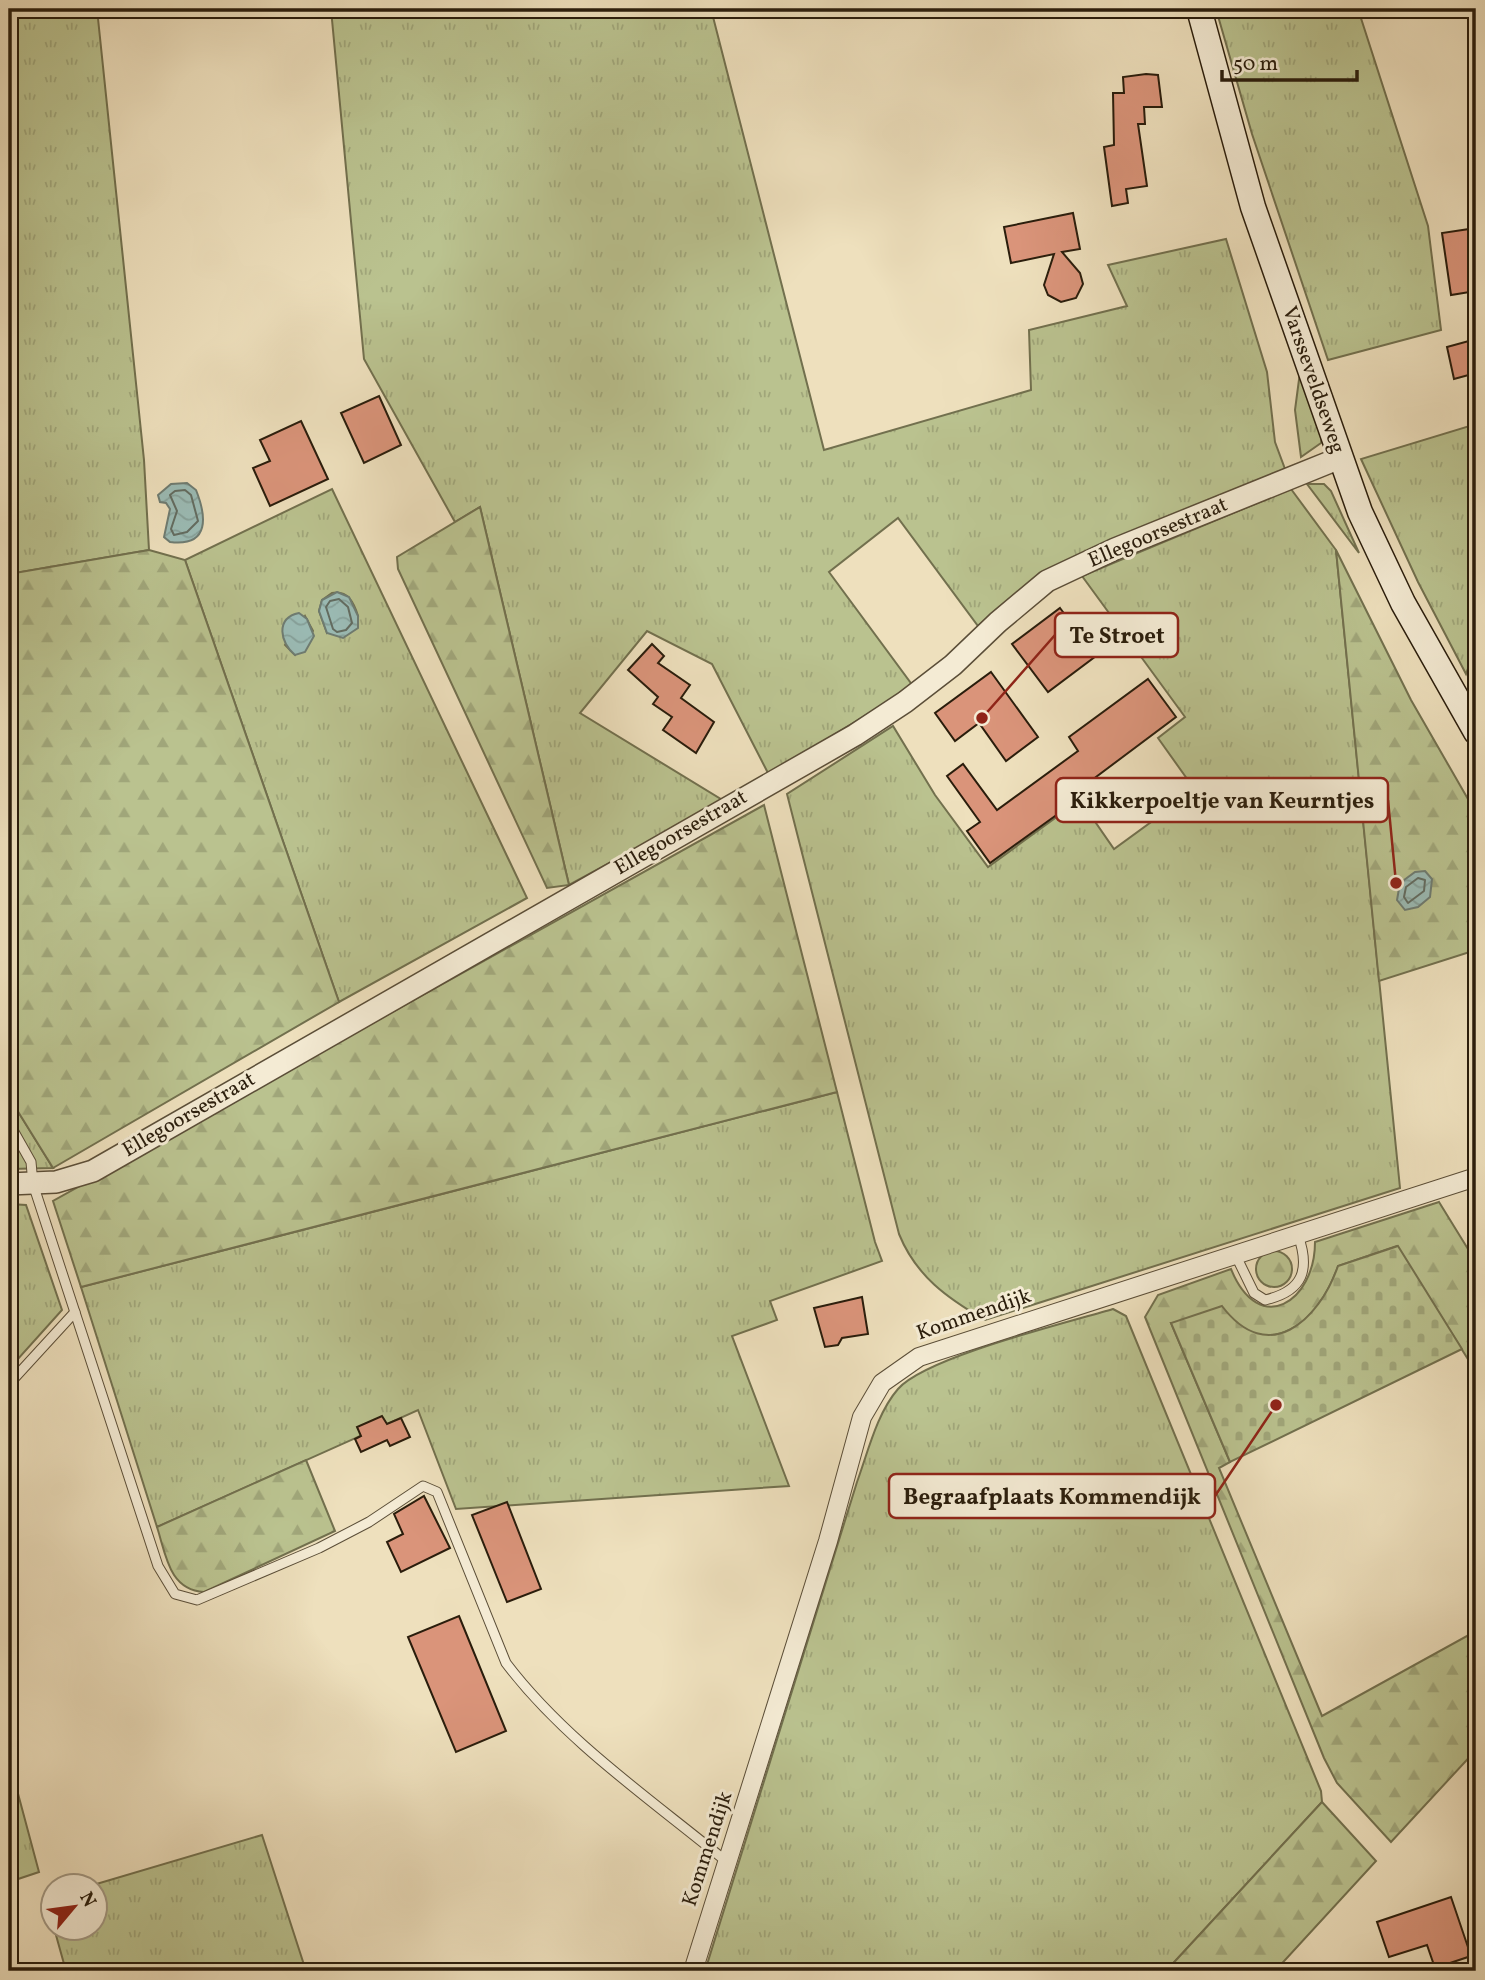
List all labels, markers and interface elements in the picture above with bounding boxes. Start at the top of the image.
scale bar [1222,38,1357,82]
text: 50 m [1233,50,1278,79]
street label: Varsseveldseweg [1274,303,1352,457]
street label: Ellegoorsestraat [1084,491,1232,575]
callout: Te Stroet [1055,613,1178,657]
text: Te Stroet [1069,621,1165,653]
callout: Kikkerpoeltje van Keurntjes [1056,778,1388,822]
street label: Ellegoorsestraat [609,783,753,883]
text: Kikkerpoeltje van Keurntjes [1070,786,1374,818]
street label: Ellegoorsestraat [117,1065,261,1165]
street label: Kommendijk [913,1282,1036,1348]
callout: Begraafplaats Kommendijk [889,1474,1215,1518]
text: Begraafplaats Kommendijk [903,1482,1201,1514]
street label: Kommendijk [676,1787,740,1910]
north arrow [38,1871,108,1941]
text: N [72,1887,102,1912]

